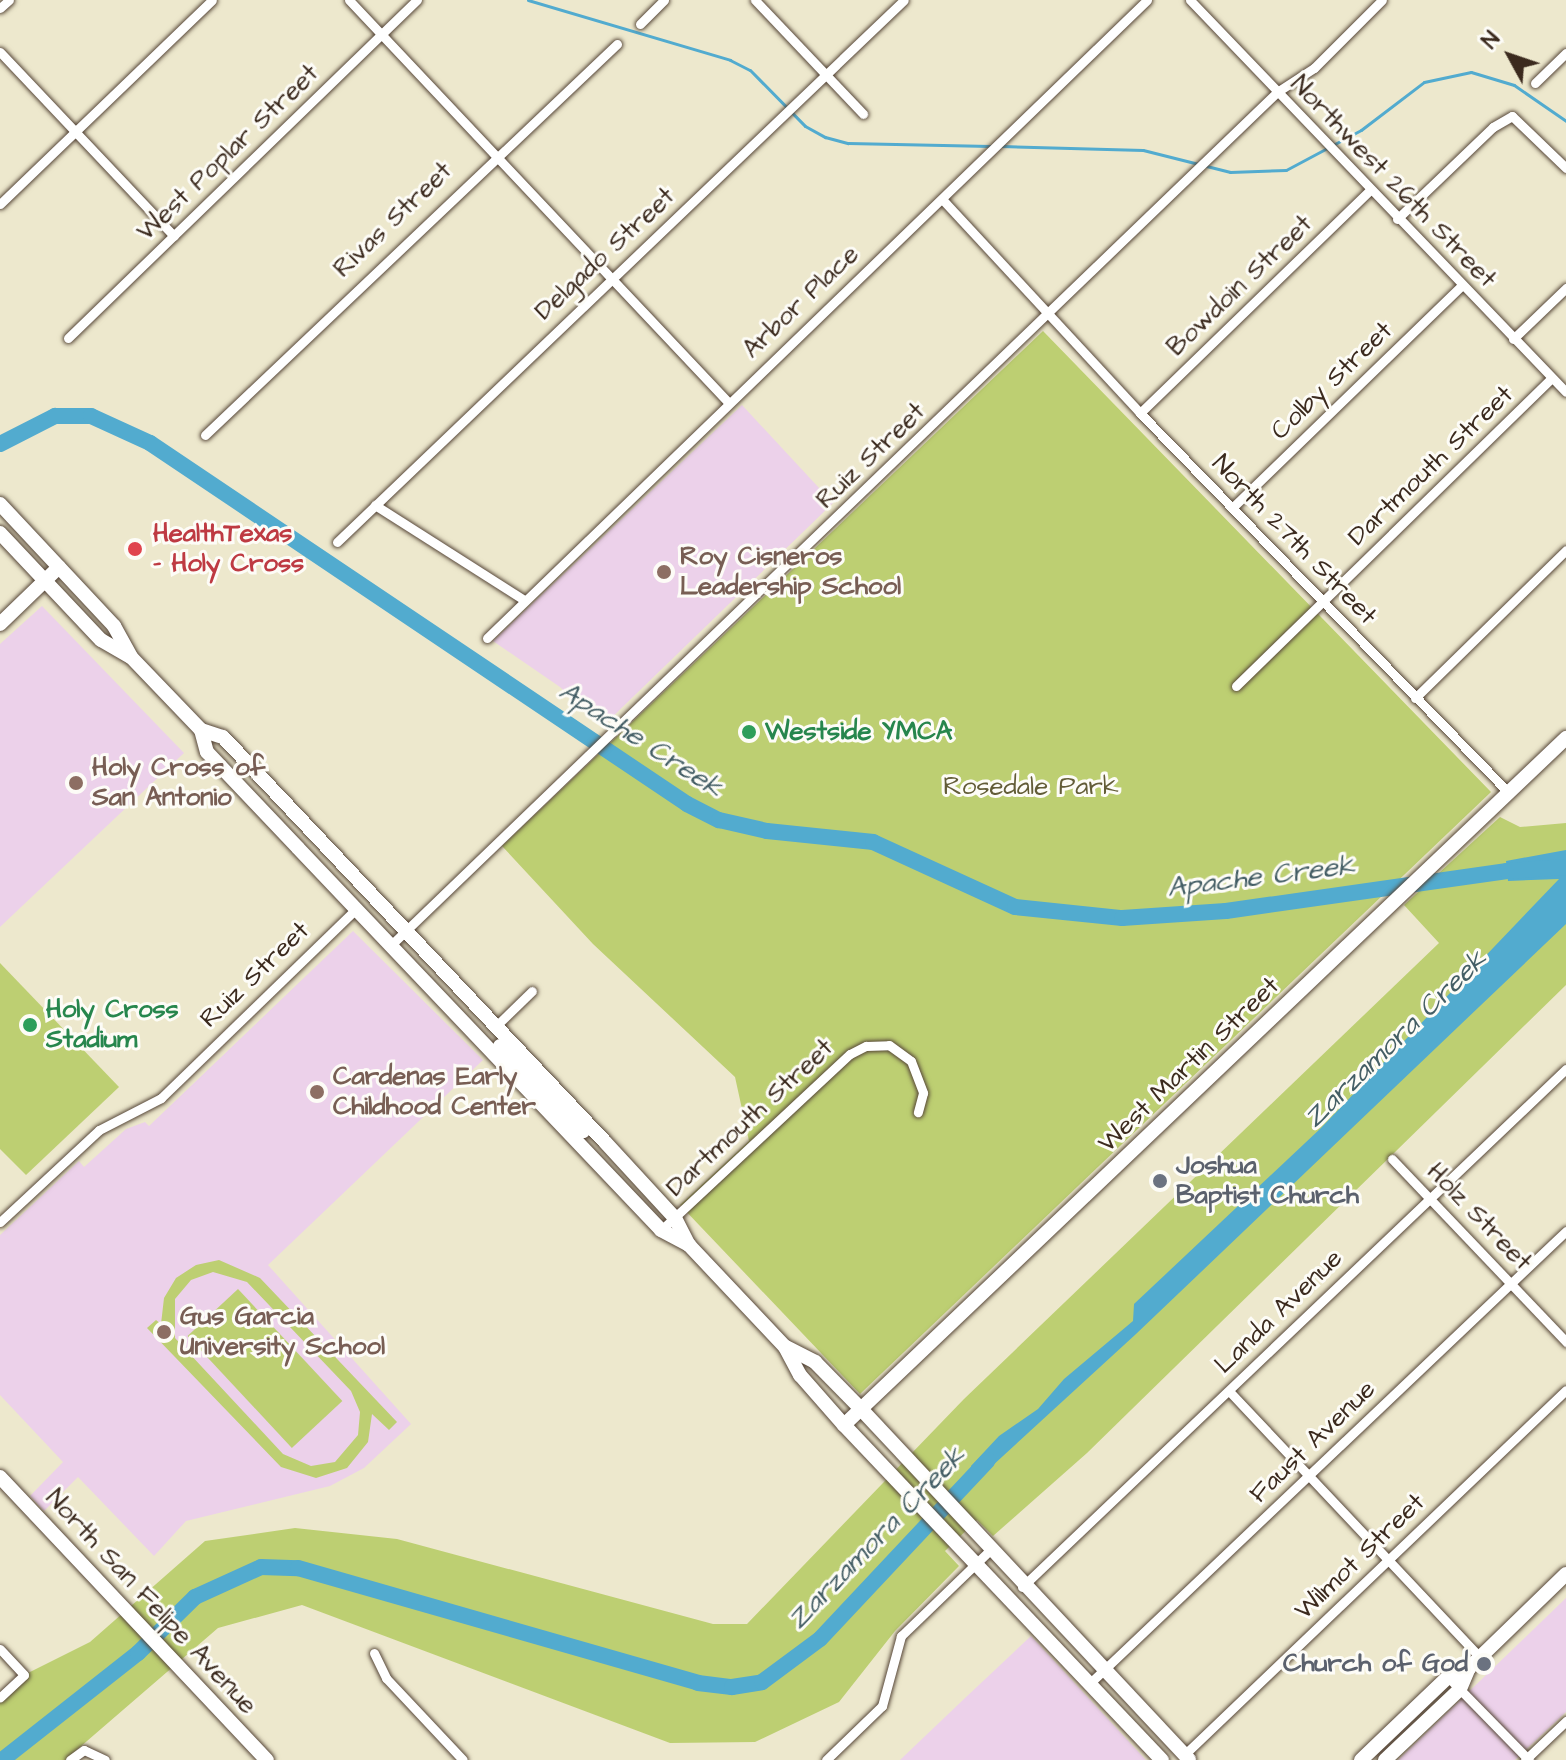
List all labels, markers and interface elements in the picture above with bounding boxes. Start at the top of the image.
north arrow [1470,16,1550,96]
text: N [1475,25,1508,56]
street label: West Poplar Street [131,58,325,248]
street label: Northwest 26th Street [1284,69,1502,295]
street label: Rivas Street [327,156,459,284]
street label: Delgado Street [528,181,682,327]
street label: Bowdoin Street [1161,209,1319,363]
street label: Arbor Place [736,239,866,365]
street label: Colby Street [1265,315,1399,447]
street label: Dartmouth Street [1342,379,1520,553]
street label: Ruiz Street [810,396,932,516]
street label: North 27th Street [1205,449,1383,631]
place label: HealthTexas - Holy Cross [153,518,304,580]
marker: HealthTexas - Holy Cross [124,538,146,560]
place label: Roy Cisneros Leadership School [680,541,901,602]
marker: Roy Cisneros Leadership School [655,563,673,581]
water label: Apache Creek [553,675,729,805]
place label: Westside YMCA [765,716,952,748]
marker: Westside YMCA [740,723,758,741]
place label: Holy Cross of San Antonio [92,752,265,814]
park label: Rosedale Park [943,771,1119,803]
marker: Holy Cross of San Antonio [67,774,85,792]
water label: Apache Creek [1165,849,1357,905]
street label: Ruiz Street [194,915,316,1035]
water label: Zarzamora Creek [1298,943,1494,1135]
street label: West Martin Street [1092,971,1286,1159]
place label: Holy Cross Stadium [46,994,179,1056]
marker: Holy Cross Stadium [21,1016,39,1034]
street label: Dartmouth Street [660,1033,840,1203]
place label: Cardenas Early Childhood Center [333,1061,536,1122]
marker: Cardenas Early Childhood Center [308,1083,326,1101]
place label: Joshua Baptist Church [1176,1150,1359,1212]
street label: Holz Street [1420,1157,1538,1277]
marker: Joshua Baptist Church [1151,1172,1169,1190]
street label: Landa Avenue [1209,1243,1349,1381]
place label: Gus Garcia University School [180,1301,385,1362]
marker: Gus Garcia University School [155,1323,173,1341]
street label: Faust Avenue [1244,1374,1382,1510]
water label: Zarzamora Creek [781,1440,973,1636]
street label: North San Felipe Avenue [39,1483,263,1721]
street label: Wilmot Street [1289,1487,1431,1627]
place label: Church of God [1283,1648,1468,1680]
marker: Church of God [1475,1655,1493,1673]

